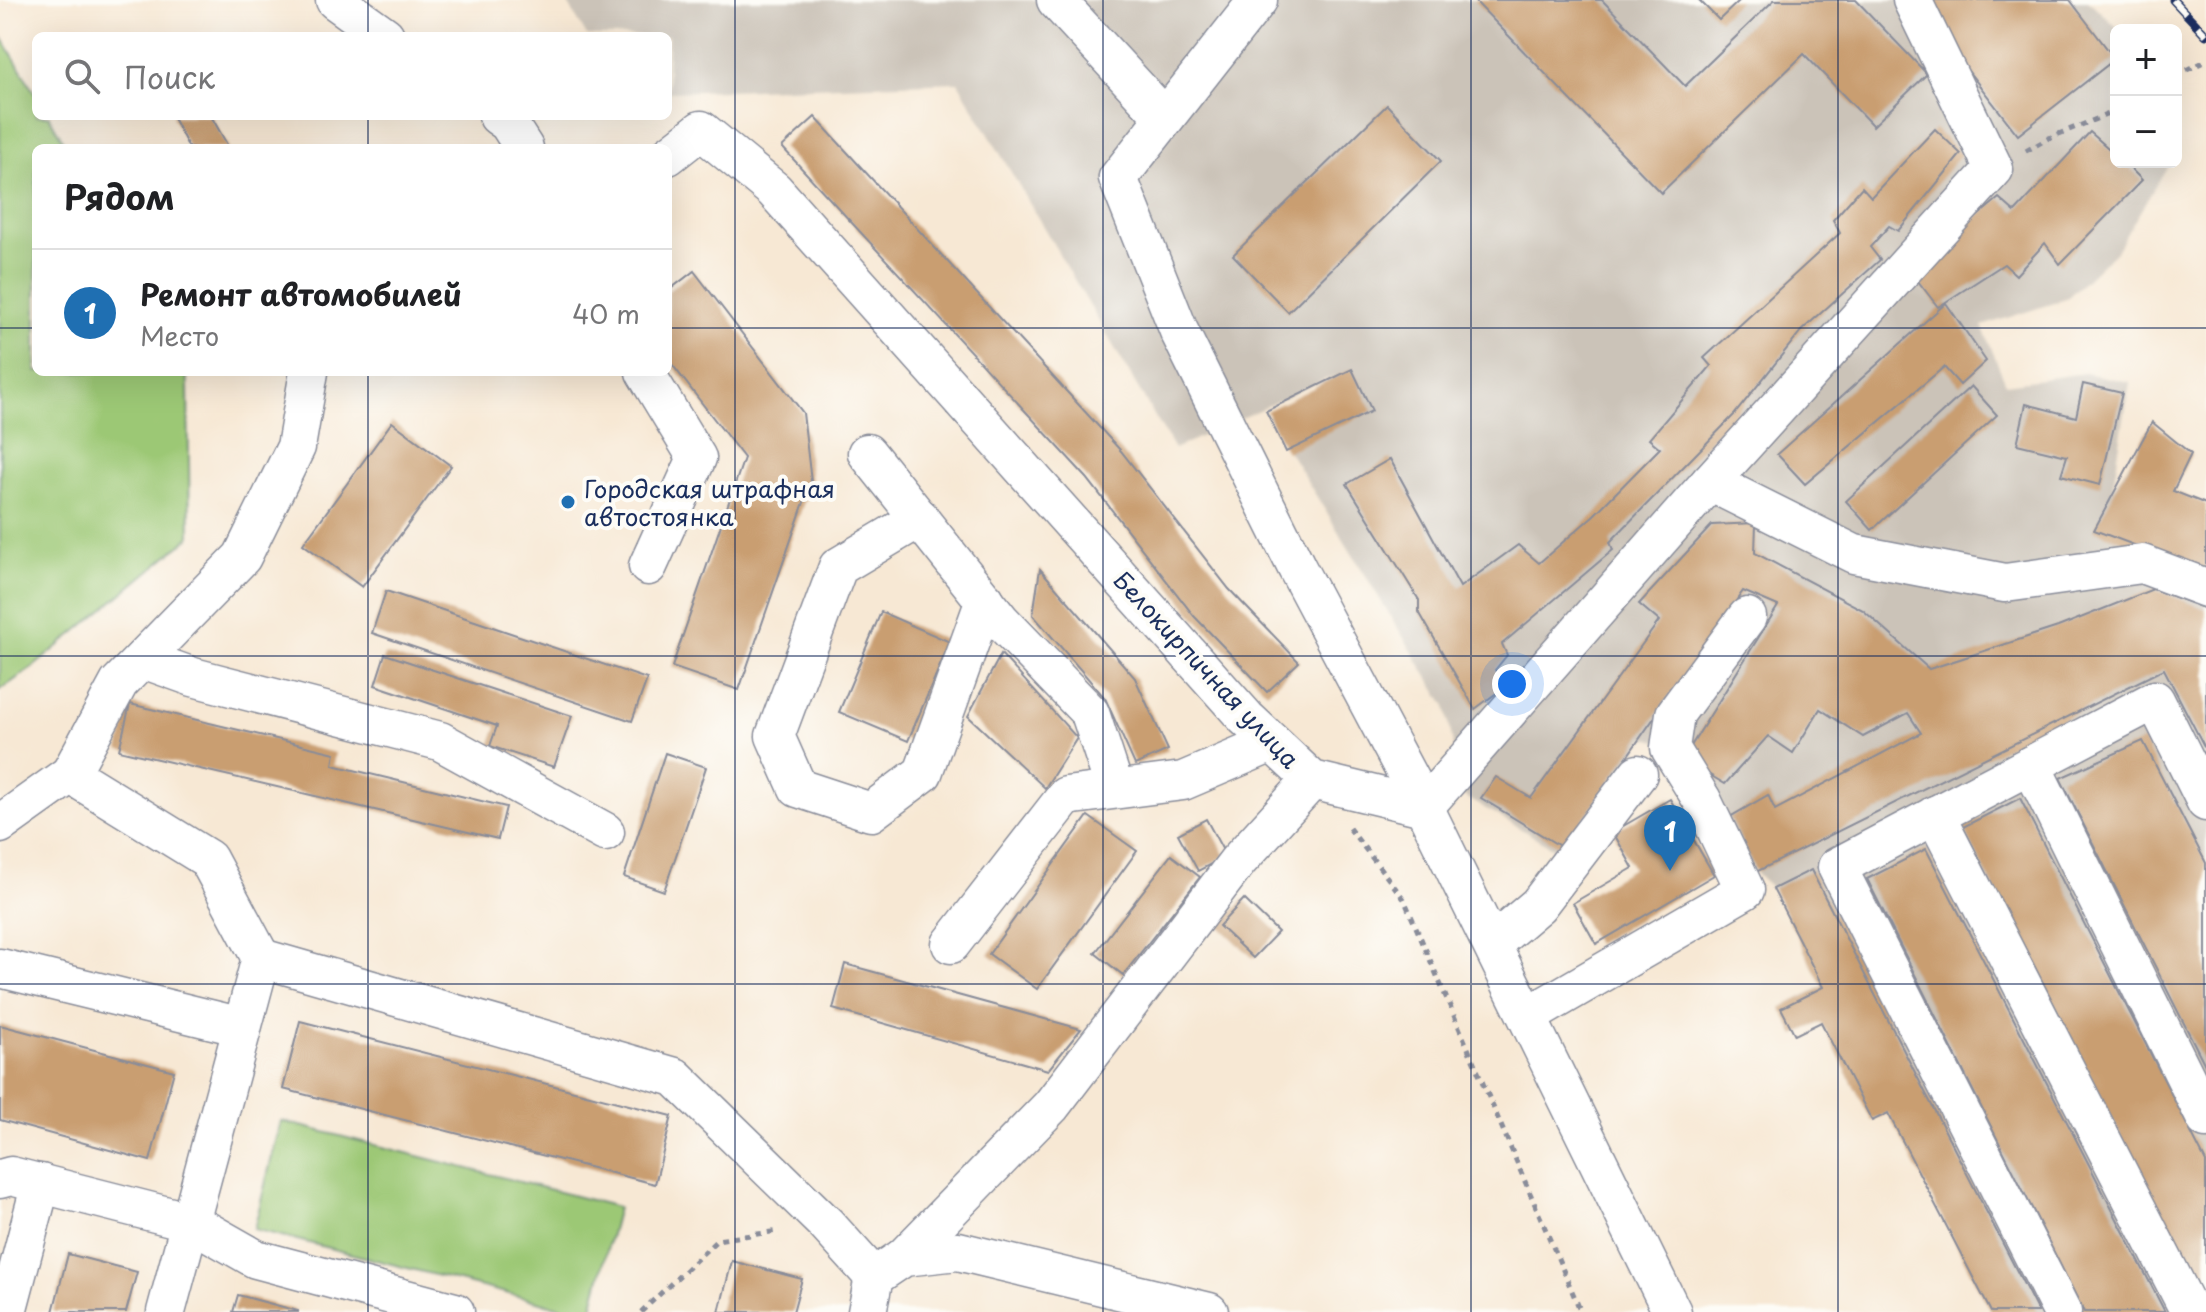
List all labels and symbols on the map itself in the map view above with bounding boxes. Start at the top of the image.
place label: Городская штрафная автостоянка [584,470,835,534]
marker: Городская штрафная автостоянка [559,493,577,511]
street label: Белокирпичная улица [1106,562,1308,776]
your location [1492,664,1532,704]
pin: 1 [1644,805,1696,871]

